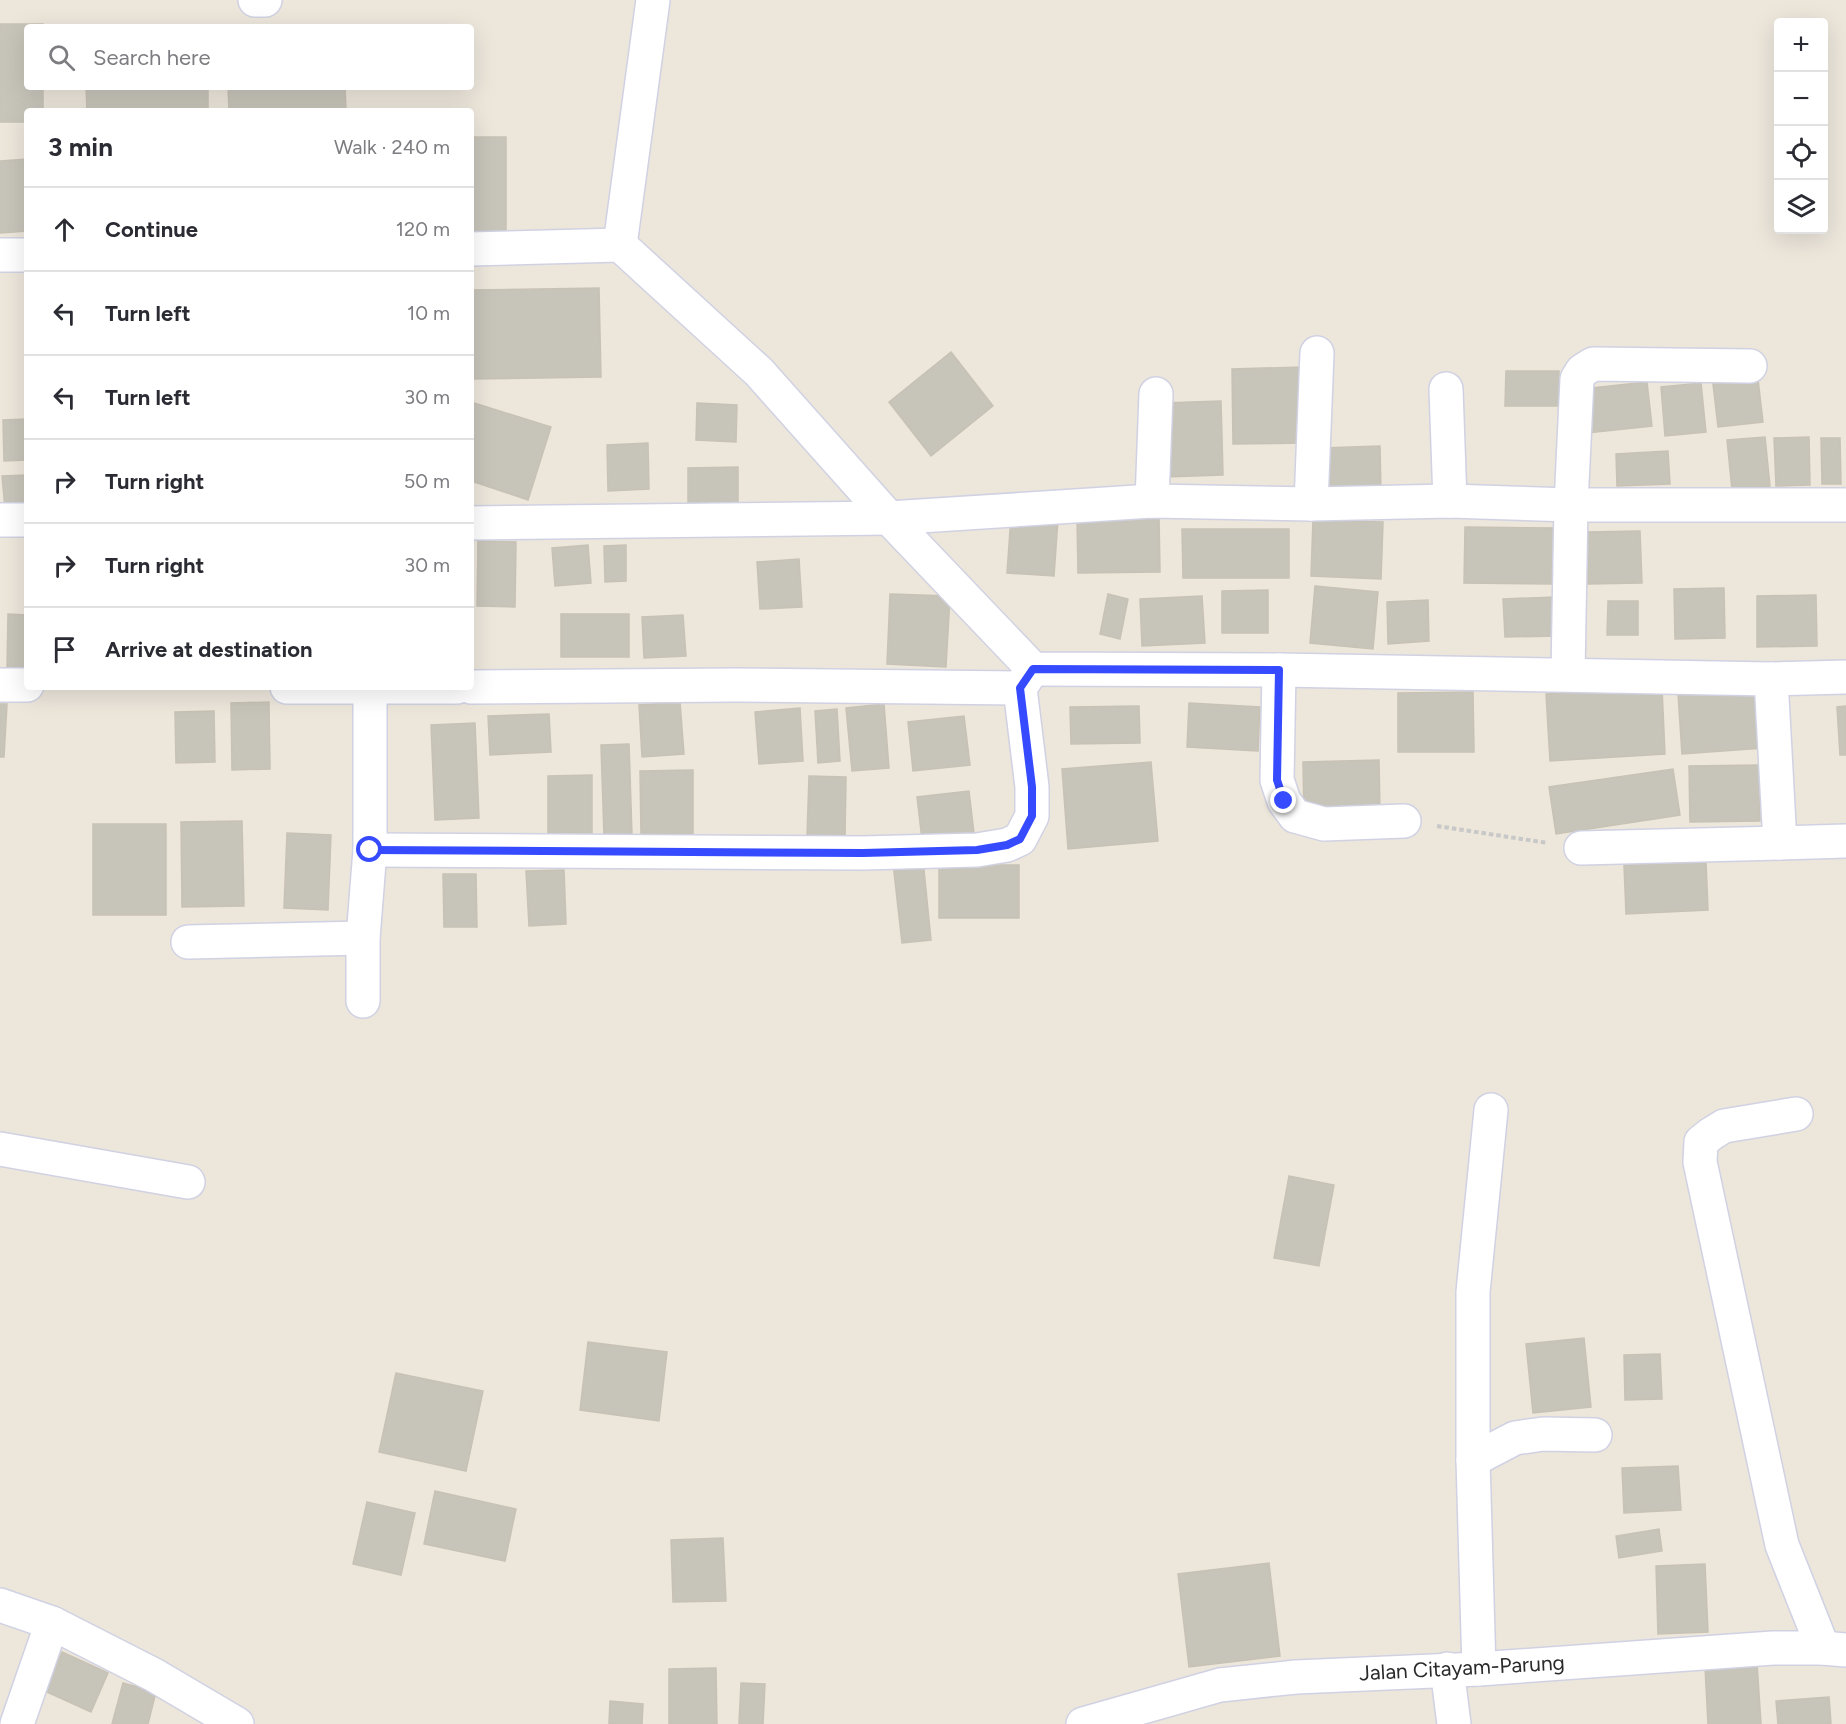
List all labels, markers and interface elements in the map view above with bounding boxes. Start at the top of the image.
map controls [1774,18,1828,234]
button: + [1774,18,1828,72]
search box [24,24,474,90]
icon: search [45,41,78,74]
text: Search here [93,44,211,71]
button: − [1774,72,1828,126]
button: locate [1774,126,1828,180]
text: 3 min [48,131,113,163]
text: Walk · 240 m [334,135,450,159]
button: layers [1774,180,1828,234]
icon: ahead [48,213,81,246]
text: Continue [105,216,198,243]
text: 120 m [396,217,450,241]
icon: left [48,297,81,330]
text: Turn left [105,300,191,327]
text: 10 m [407,301,450,325]
icon: left [48,381,81,414]
text: Turn left [105,384,191,411]
text: 30 m [404,385,450,409]
icon: right [48,465,81,498]
text: Turn right [105,468,204,495]
text: 50 m [404,469,450,493]
icon: right [48,549,81,582]
text: Turn right [105,552,204,579]
text: 30 m [404,553,450,577]
icon: arrive [48,633,81,666]
text: Arrive at destination [105,636,313,663]
route end [1270,787,1296,813]
route start [356,836,382,862]
street label: Jalan Citayam-Parung [1359,1650,1565,1685]

